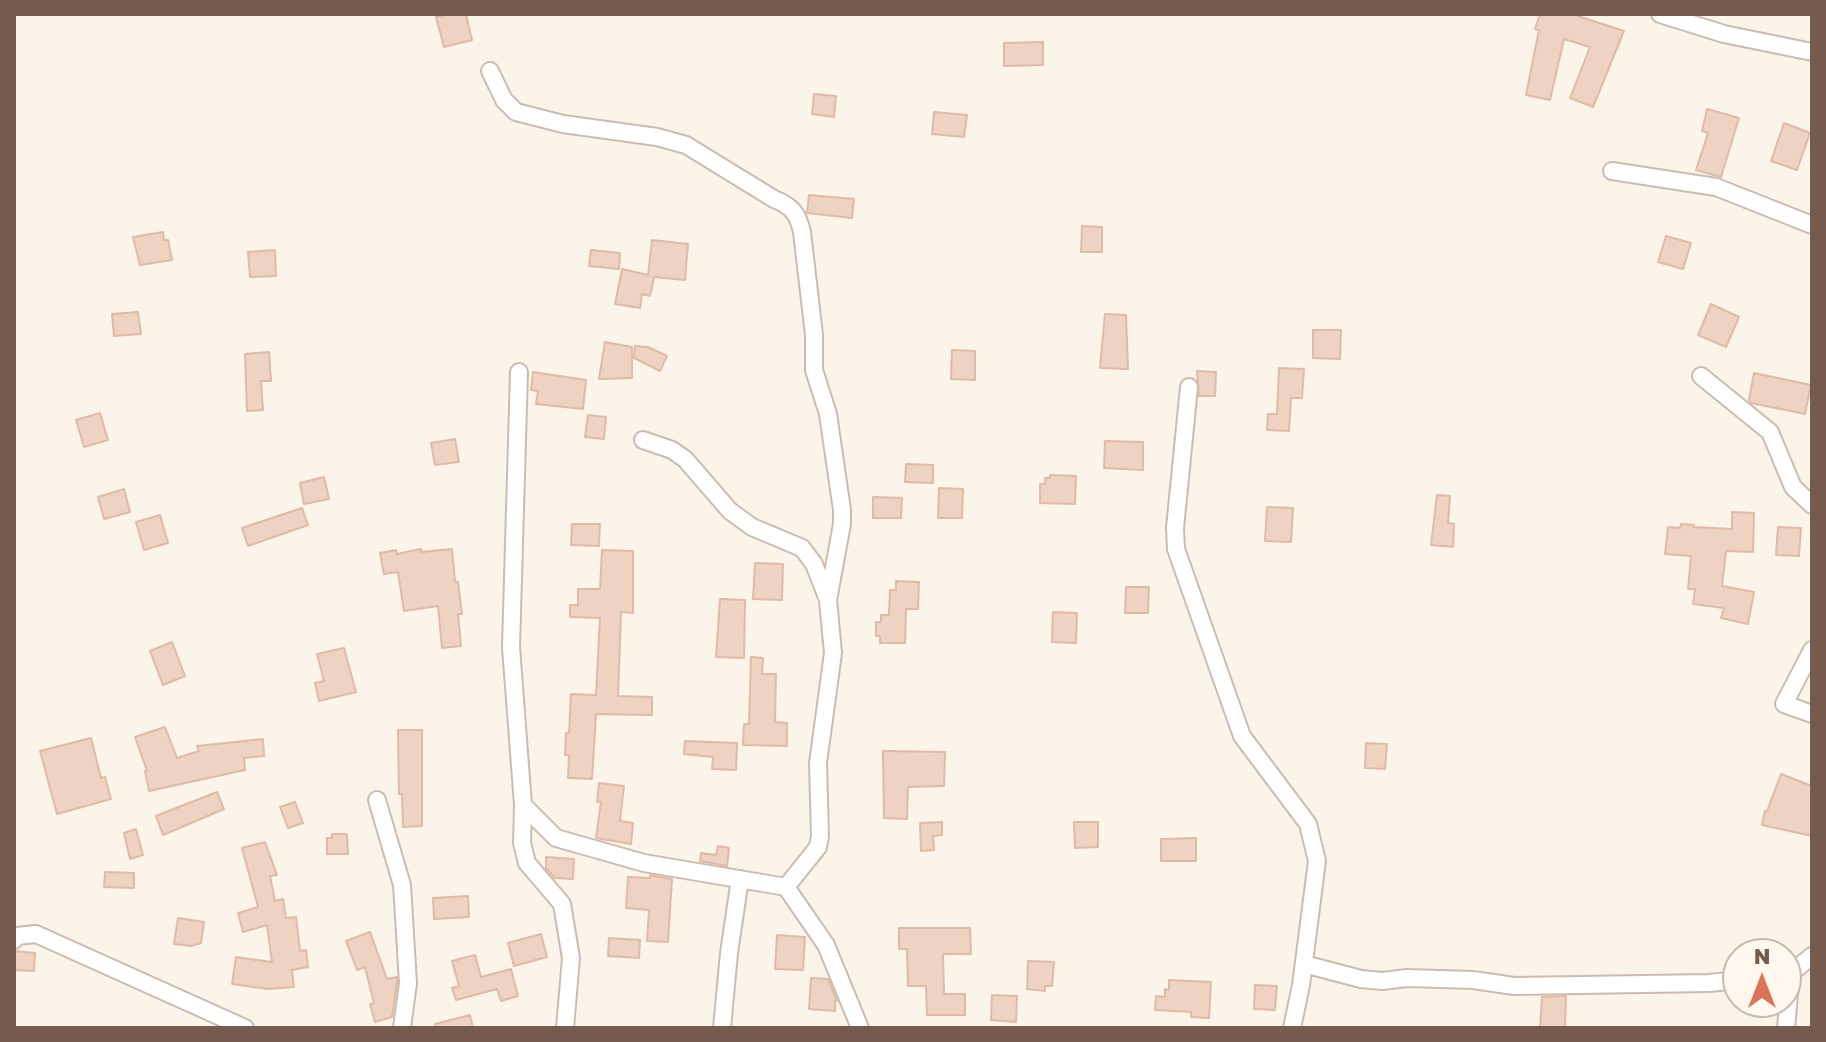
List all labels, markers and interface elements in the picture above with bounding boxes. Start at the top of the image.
north arrow [1722,938,1802,1018]
text: N [1754,942,1770,969]

